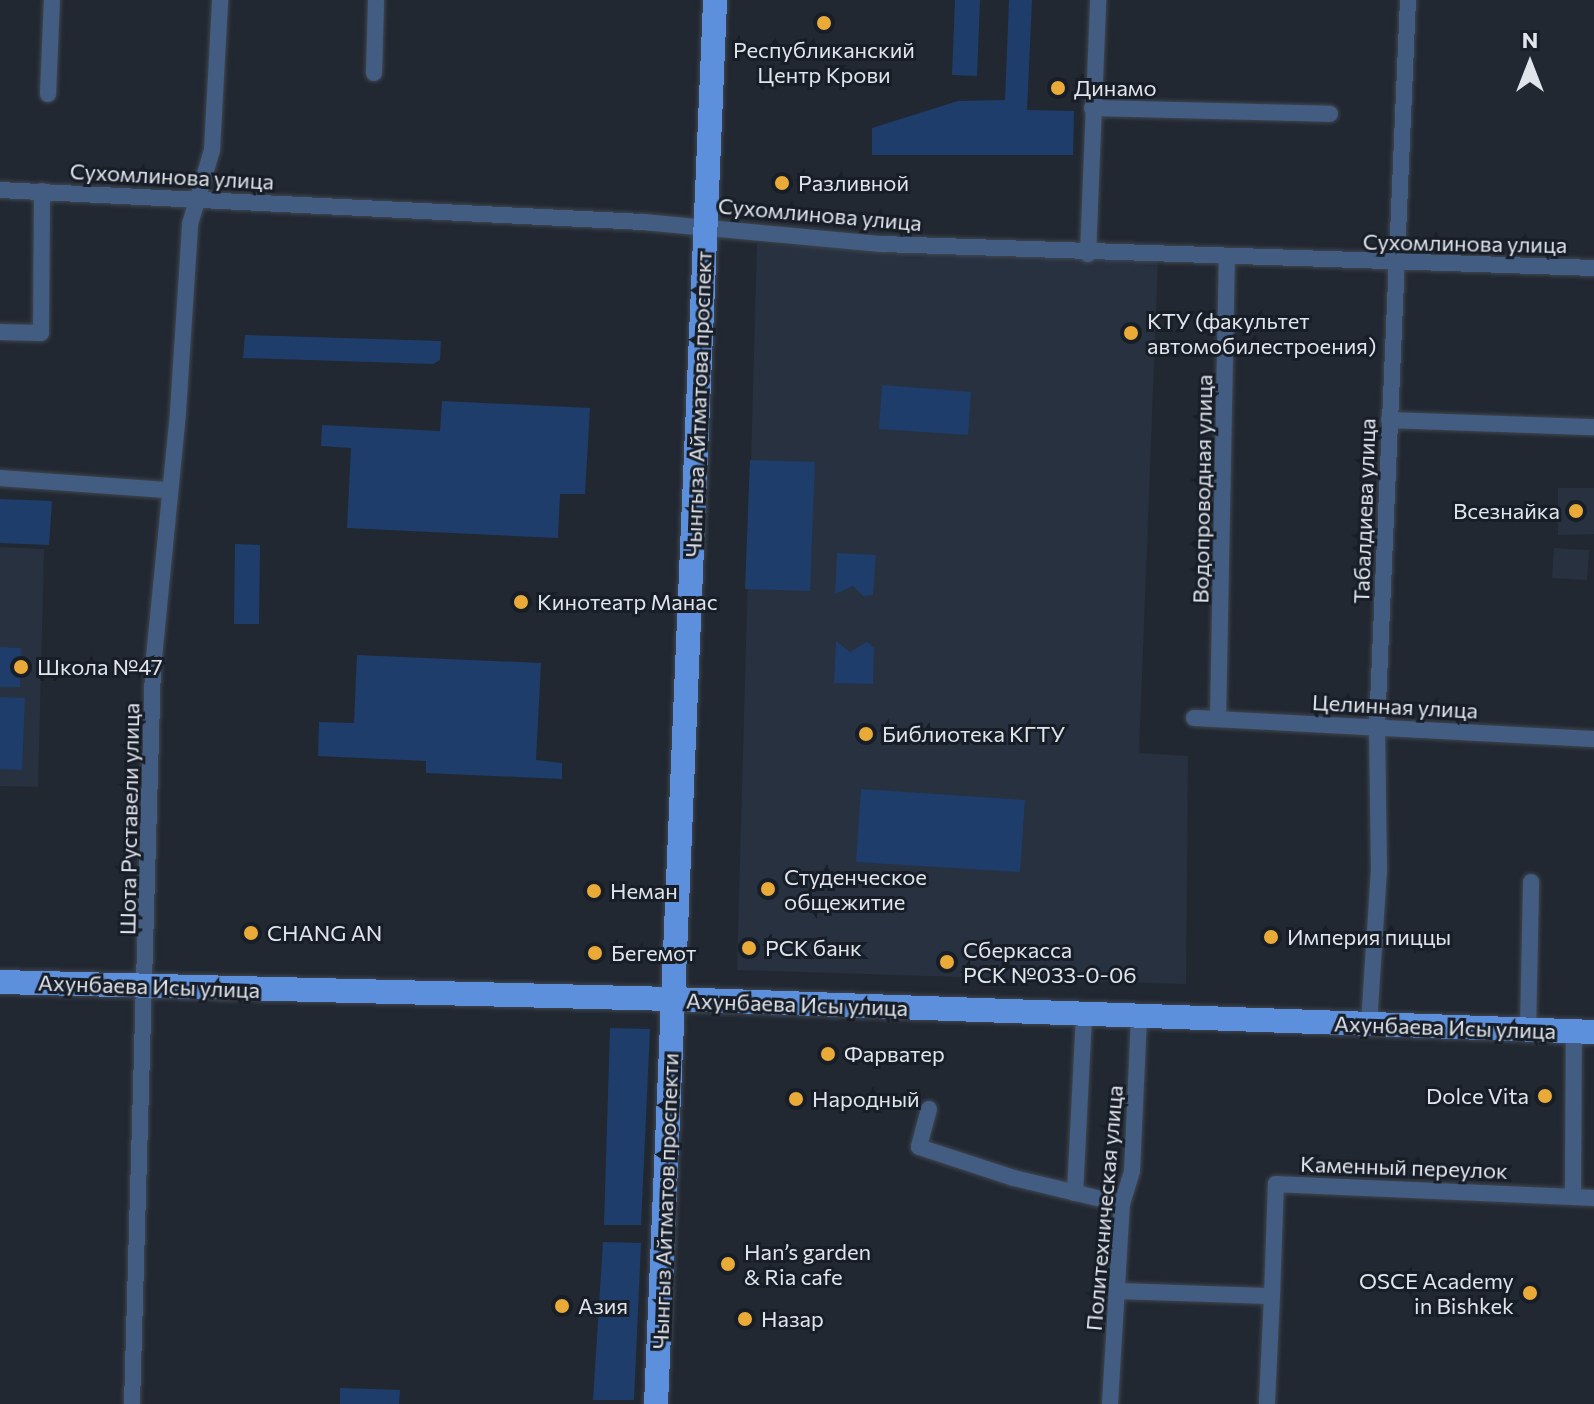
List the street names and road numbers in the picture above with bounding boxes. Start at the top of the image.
street label: Сухомлинова улица [69,157,275,195]
street label: Сухомлинова улица [717,192,923,236]
street label: Сухомлинова улица [1363,228,1567,258]
street label: Чынгыза Айтматова проспект [679,250,717,558]
street label: Водопроводная улица [1187,374,1217,604]
street label: Табалдиева улица [1348,418,1380,604]
street label: Целинная улица [1311,688,1479,724]
street label: Шота Руставели улица [114,703,144,935]
street label: Ахунбаева Исы улица [37,969,261,1003]
street label: Ахунбаева Исы улица [685,987,909,1021]
street label: Ахунбаева Исы улица [1333,1010,1557,1044]
street label: Чынгыз Айтматов проспекти [647,1052,683,1350]
street label: Политехническая улица [1080,1084,1128,1332]
street label: Каменный переулок [1300,1150,1508,1184]

